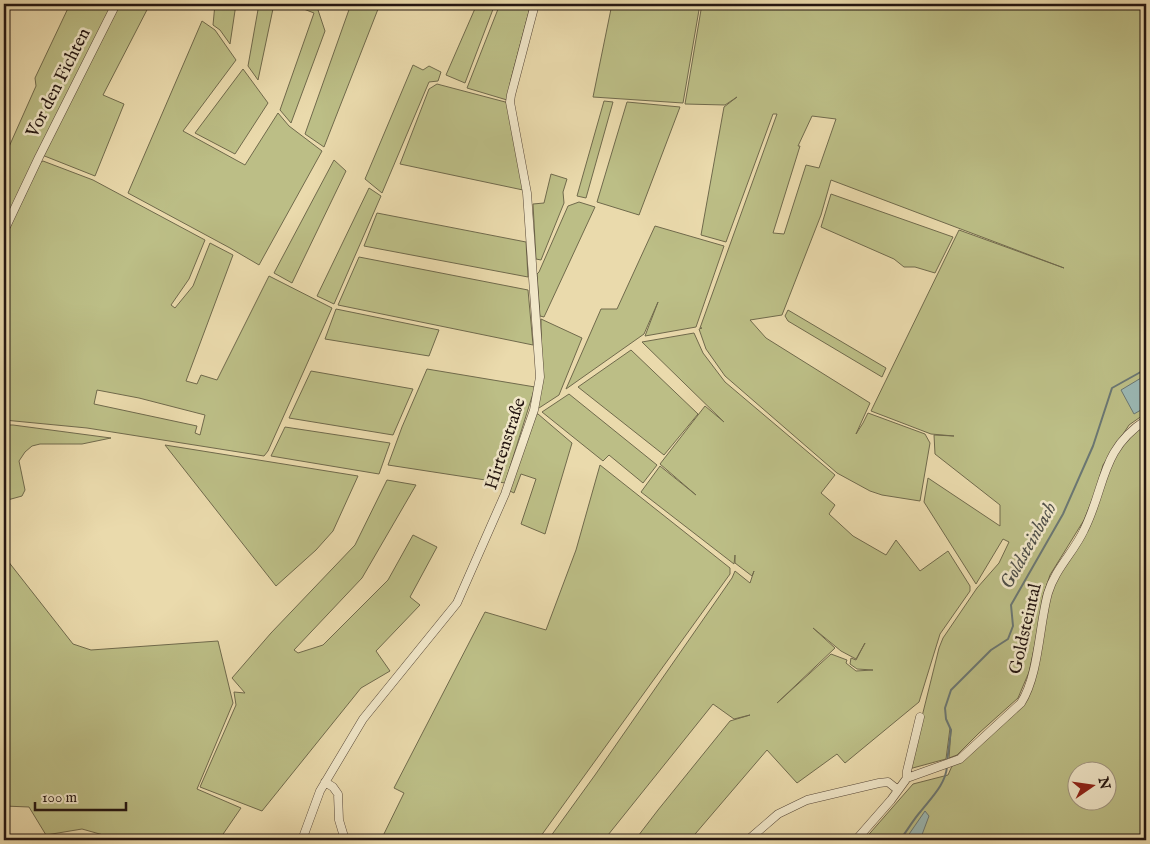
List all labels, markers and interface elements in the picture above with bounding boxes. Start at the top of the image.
street label: Vor den Fichten [21,24,97,143]
street label: Hirtenstraße [480,395,532,493]
water label: Goldsteinbach [995,499,1063,593]
street label: Goldsteintal [1004,581,1048,677]
north arrow [1068,762,1118,812]
text: N [1093,774,1114,791]
scale bar [35,779,126,811]
text: 100 m [42,788,78,807]

